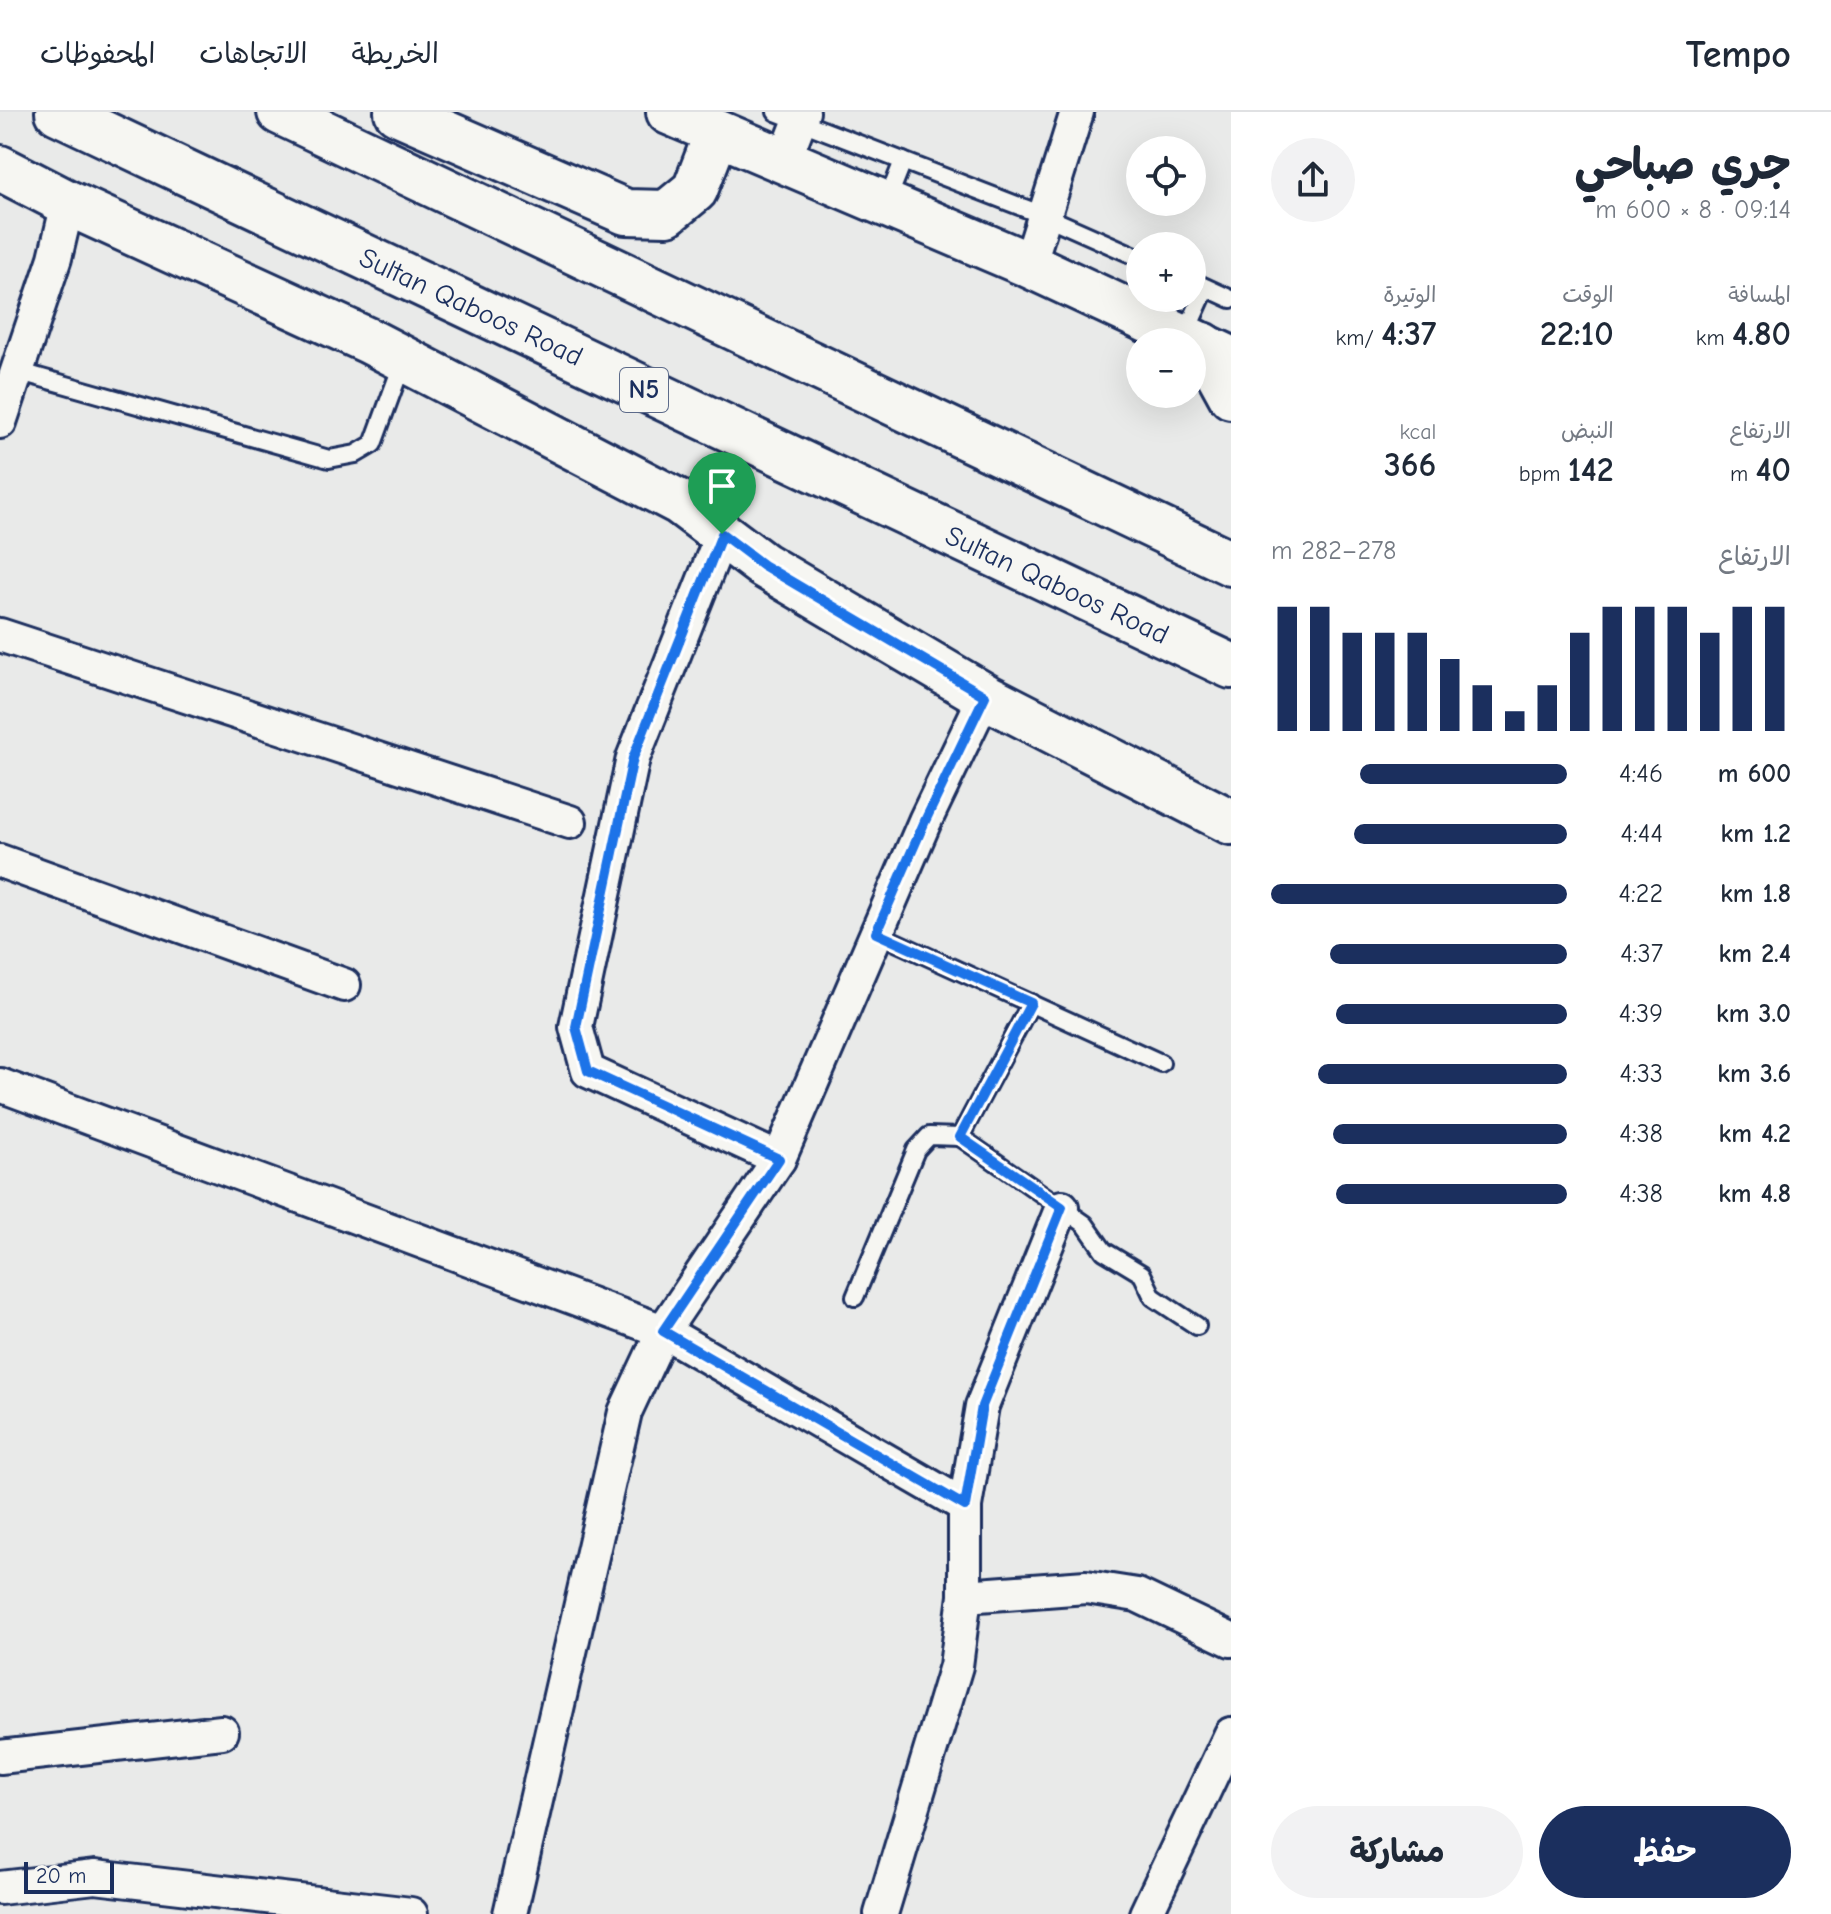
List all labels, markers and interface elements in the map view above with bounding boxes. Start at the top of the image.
text: Tempo [1686,33,1791,77]
text: المحفوظات [40,38,155,70]
text: الاتجاهات [199,38,307,70]
text: الخريطة [351,38,439,70]
map controls [1126,136,1206,408]
button: locate [1126,136,1206,216]
button: share [1271,138,1355,222]
text: جري صباحي [1574,139,1791,190]
text: 09:14 · 8 × 600 m [1595,195,1791,225]
button: + [1126,232,1206,312]
street label: Sultan Qaboos Road [354,241,588,373]
text: الوتيرة [1383,282,1436,308]
text: الوقت [1562,282,1614,308]
text: المسافة [1728,282,1791,308]
text: 4:37 [1381,314,1436,354]
text: 22:10 [1540,314,1614,354]
text: 4.80 [1732,314,1791,354]
text: /km [1336,325,1381,351]
text: km [1696,325,1732,351]
button: − [1126,328,1206,408]
road number: N5 [620,368,668,412]
text: النبض [1561,418,1614,444]
text: الارتفاع [1729,418,1791,444]
text: kcal [1399,419,1436,445]
text: 366 [1384,445,1436,485]
text: 142 [1568,450,1614,490]
text: 40 [1756,450,1791,490]
pin [688,452,756,534]
text: bpm [1519,461,1568,487]
text: m [1730,461,1756,487]
icon: arrive [700,464,744,508]
street label: Sultan Qaboos Road [940,519,1174,651]
text: 278–282 m [1271,536,1397,566]
text: الارتفاع [1718,542,1791,572]
text: 4:46 [1619,759,1663,789]
text: 600 m [1718,759,1791,789]
text: 4:44 [1621,819,1663,849]
text: 1.2 km [1721,819,1791,849]
text: 4:22 [1619,879,1663,909]
text: 1.8 km [1720,879,1791,909]
text: 4:37 [1620,939,1663,969]
text: 2.4 km [1719,939,1791,969]
text: 4:39 [1619,999,1663,1029]
text: 3.0 km [1716,999,1791,1029]
text: 4:33 [1619,1059,1663,1089]
text: 3.6 km [1717,1059,1791,1089]
text: 4:38 [1619,1119,1663,1149]
text: 4.2 km [1719,1119,1791,1149]
text: 4:38 [1619,1179,1663,1209]
text: 4.8 km [1718,1179,1791,1209]
button: مشاركة [1271,1806,1523,1898]
button: حفظ [1539,1806,1791,1898]
scale bar [24,1858,114,1894]
text: 20 m [36,1863,86,1889]

